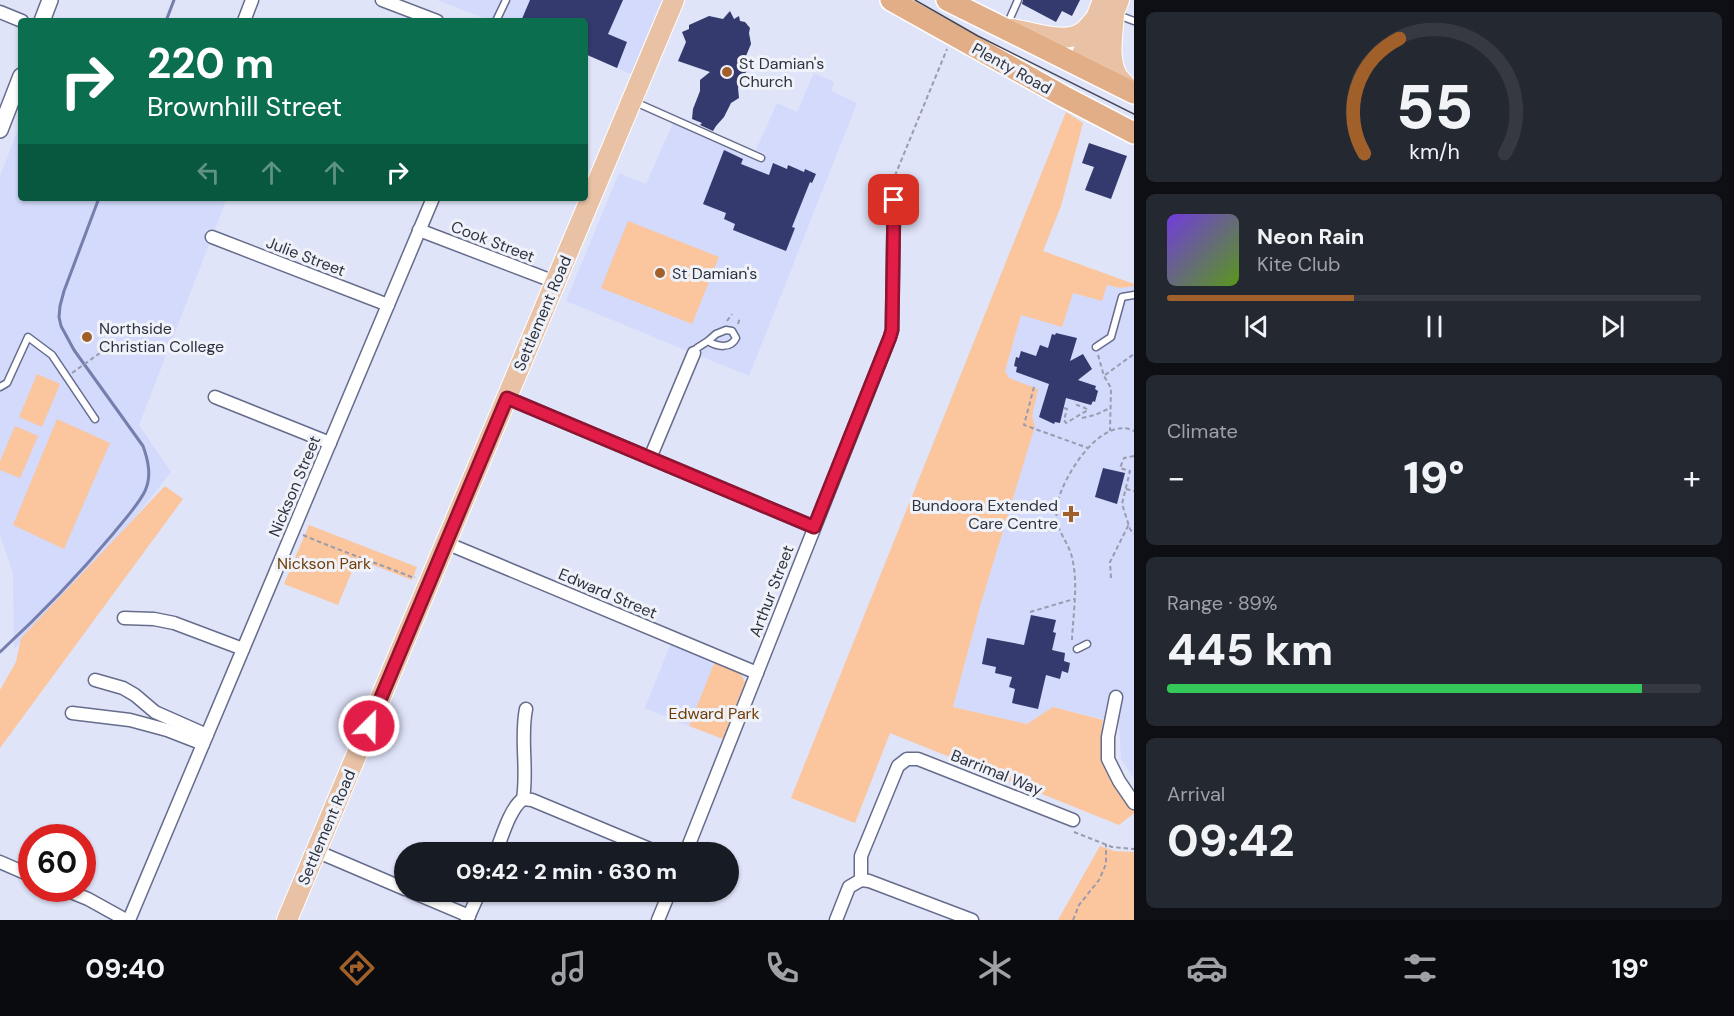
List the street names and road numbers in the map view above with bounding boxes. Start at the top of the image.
street label: Plenty Road [968,38,1055,99]
street label: Cook Street [448,216,538,267]
street label: Julie Street [263,232,348,281]
street label: Settlement Road [509,252,576,374]
street label: Nickson Street [264,432,325,540]
street label: Arthur Street [744,542,799,640]
street label: Edward Street [555,563,660,624]
street label: Barrimal Way [948,745,1046,800]
street label: Settlement Road [293,766,360,888]

